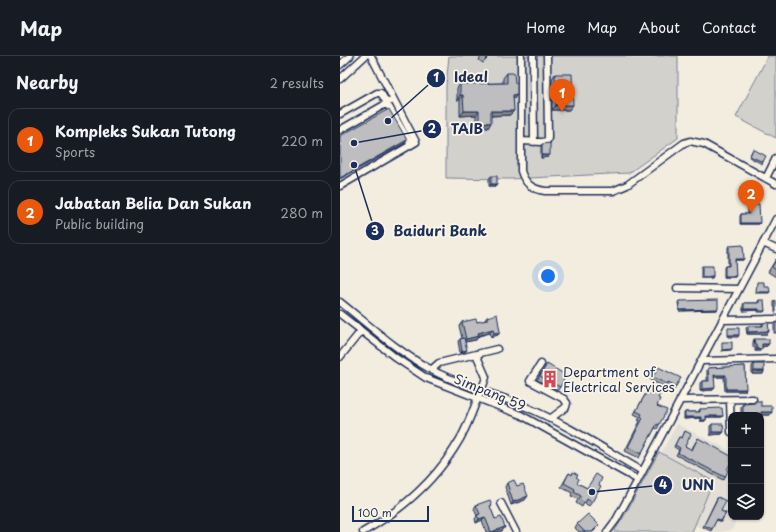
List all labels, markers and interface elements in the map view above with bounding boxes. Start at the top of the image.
text: Map [20,14,62,42]
text: Home [526,17,565,38]
text: Map [587,17,617,38]
text: About [639,17,680,38]
text: Contact [702,17,756,38]
callout: Ideal [426,65,496,91]
text: Ideal [454,66,488,87]
text: 1 [433,68,439,86]
text: Nearby [16,69,78,95]
text: 2 results [270,73,324,92]
pin: 1 [549,79,575,112]
callout: TAIB [422,116,491,142]
text: TAIB [451,118,483,139]
text: Kompleks Sukan Tutong [55,119,236,142]
text: 2 [428,119,437,137]
text: 1 [27,131,33,150]
text: 220 m [281,131,323,150]
text: Sports [55,142,95,161]
pin: 2 [738,180,764,213]
text: Jabatan Belia Dan Sukan [55,191,251,214]
text: 2 [25,203,35,222]
text: 280 m [281,203,323,222]
text: Public building [55,214,144,233]
callout: Baiduri Bank [365,218,495,244]
text: Baiduri Bank [393,220,487,241]
text: 3 [371,221,379,239]
your location [538,266,558,286]
place label: Department of Electrical Services [563,362,675,396]
street label: Simpang 59 [452,369,529,414]
building icon: Department of Electrical Services [540,369,560,389]
map controls [728,412,764,520]
button: + [728,412,764,448]
button: − [728,448,764,484]
callout: UNN [653,472,722,498]
text: UNN [682,474,714,495]
text: 4 [659,475,667,493]
button: layers [728,484,764,520]
scale bar [352,504,429,523]
text: 100 m [358,504,392,521]

